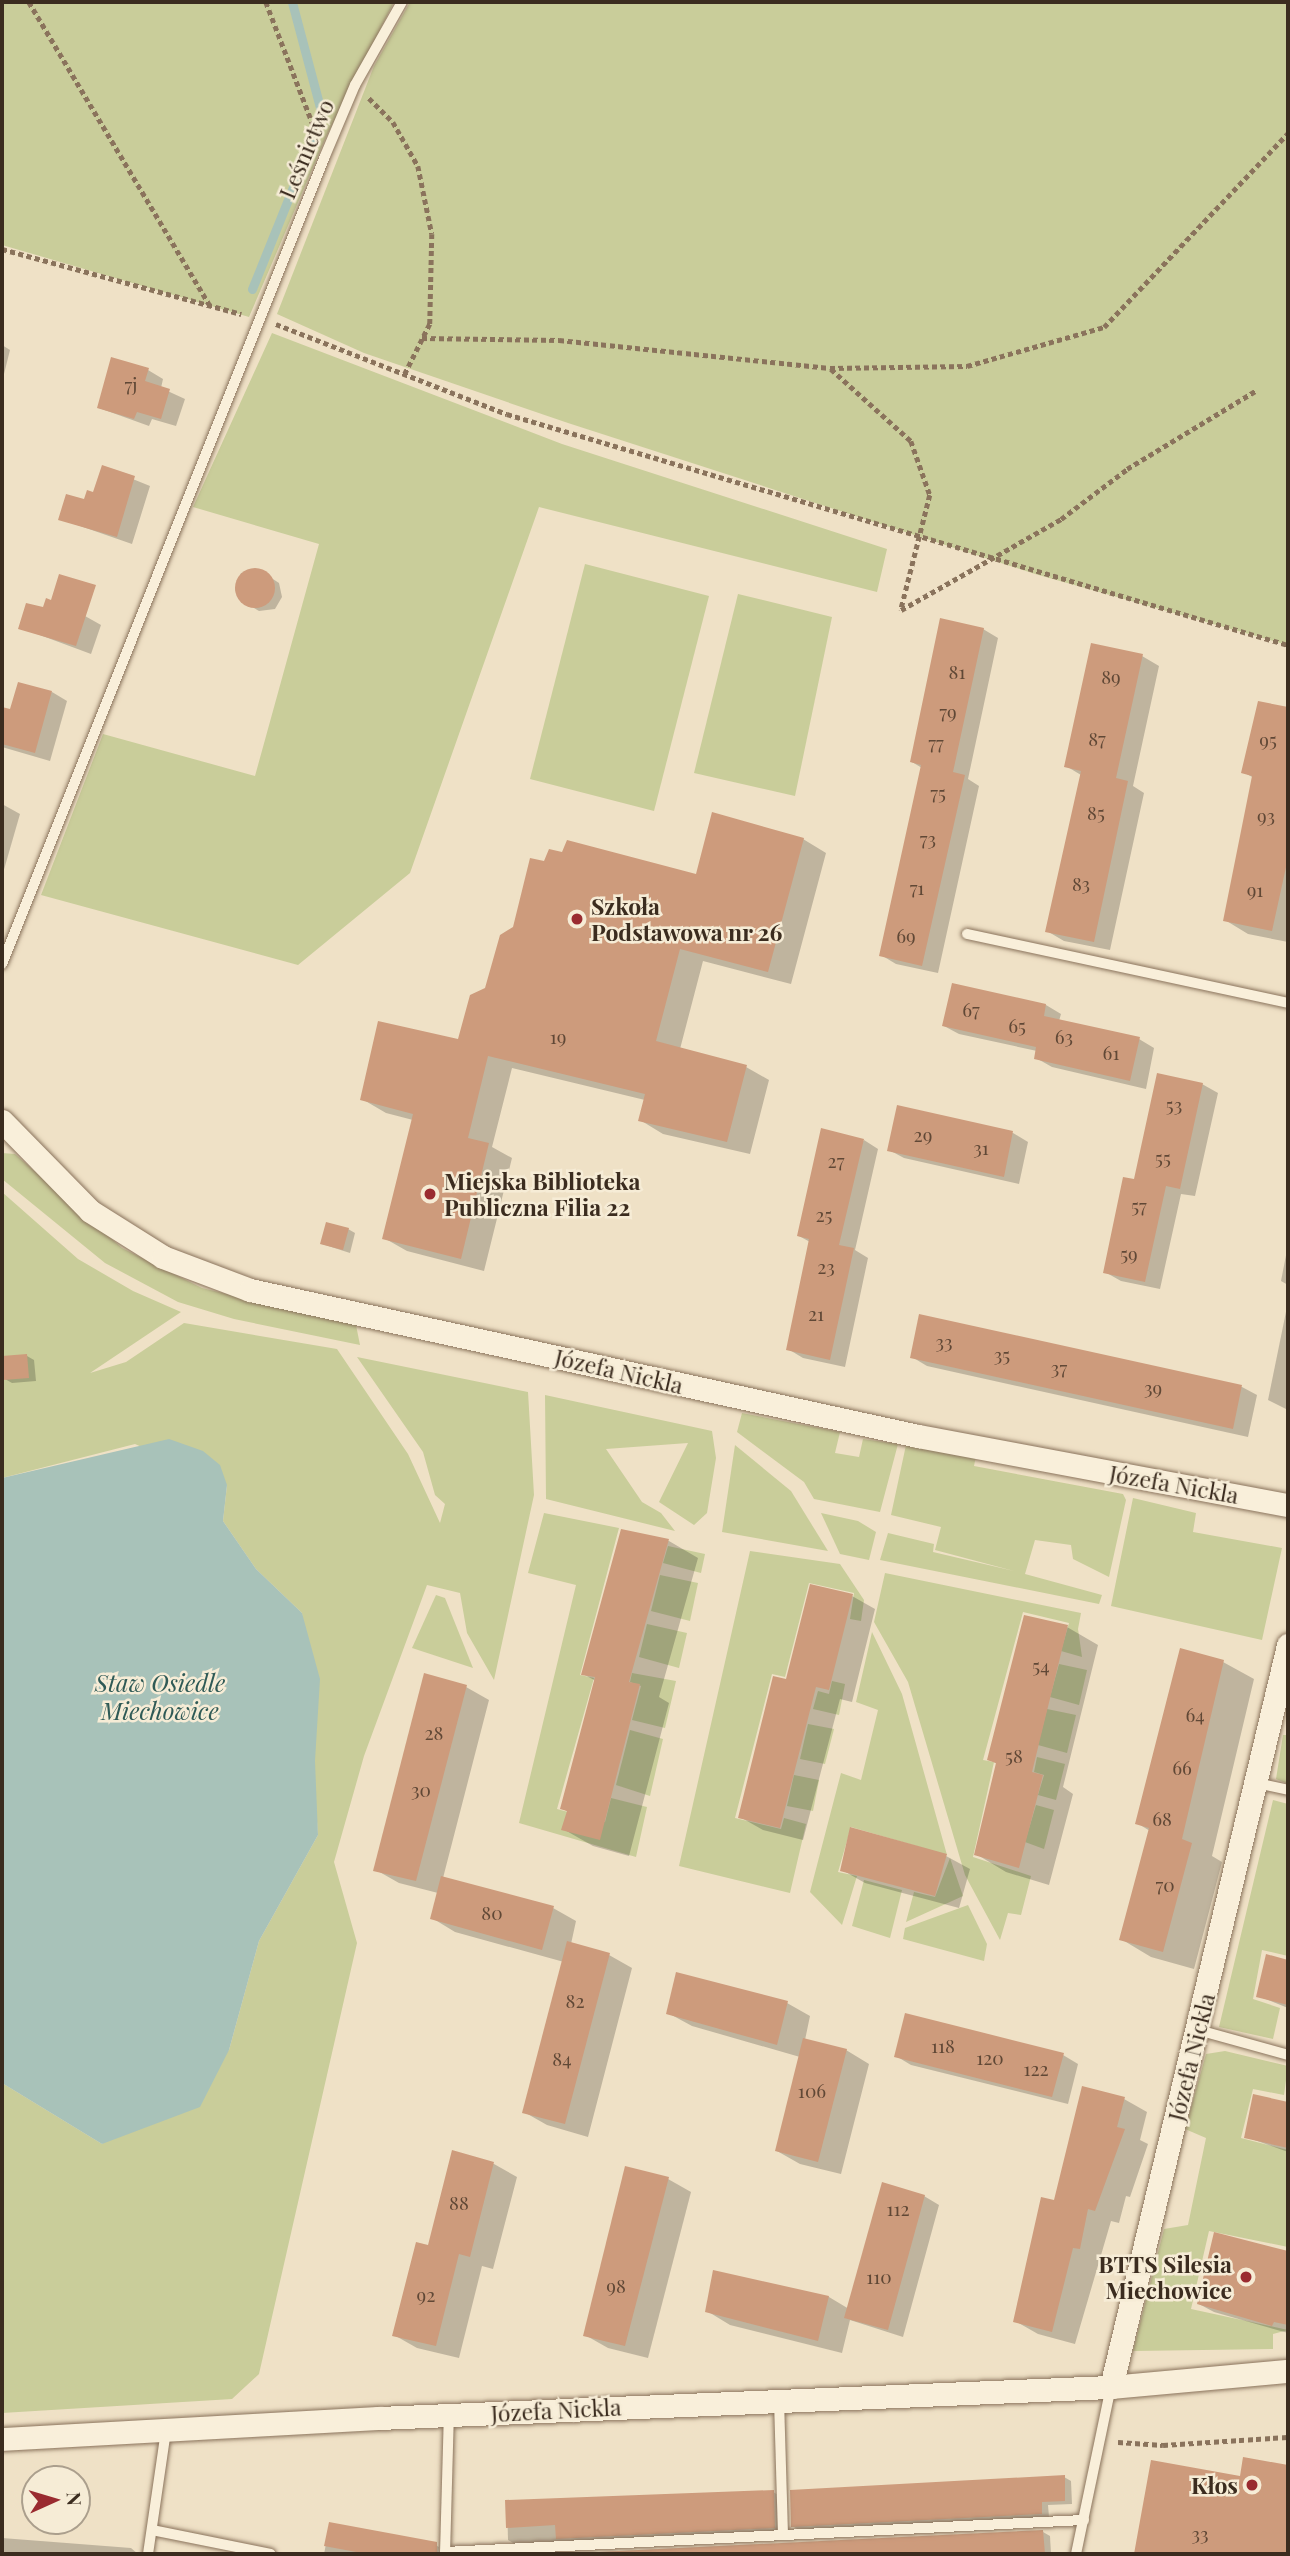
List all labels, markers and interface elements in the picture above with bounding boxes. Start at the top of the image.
street label: Leśnictwo [273,95,339,203]
house number: 7j [125,374,137,396]
house number: 81 [949,661,965,683]
house number: 89 [1101,666,1121,688]
house number: 79 [939,701,957,723]
house number: 87 [1088,728,1106,750]
house number: 95 [1259,729,1277,751]
house number: 77 [928,732,944,754]
house number: 75 [930,782,946,804]
house number: 85 [1087,802,1105,824]
house number: 93 [1257,805,1275,827]
house number: 73 [920,828,936,850]
house number: 83 [1072,873,1090,895]
house number: 71 [910,877,924,899]
house number: 91 [1247,879,1263,901]
place label: Szkoła Podstawowa nr 26 [591,892,783,946]
marker: Szkoła Podstawowa nr 26 [569,911,585,927]
house number: 69 [896,925,916,947]
house number: 67 [962,999,980,1021]
house number: 65 [1008,1015,1026,1037]
house number: 19 [550,1026,566,1048]
house number: 63 [1055,1026,1073,1048]
house number: 61 [1103,1042,1119,1064]
house number: 53 [1166,1094,1182,1116]
house number: 29 [914,1124,932,1146]
house number: 31 [973,1137,989,1159]
house number: 55 [1155,1147,1171,1169]
house number: 27 [828,1150,844,1172]
place label: Miejska Biblioteka Publiczna Filia 22 [444,1167,640,1221]
marker: Miejska Biblioteka Publiczna Filia 22 [422,1186,438,1202]
house number: 57 [1131,1195,1147,1217]
house number: 25 [816,1204,832,1226]
house number: 59 [1120,1243,1138,1265]
house number: 23 [817,1256,835,1278]
house number: 21 [808,1303,824,1325]
house number: 33 [935,1331,953,1353]
street label: Józefa Nickla [552,1343,686,1399]
house number: 35 [994,1344,1010,1366]
house number: 37 [1051,1357,1067,1379]
house number: 39 [1144,1377,1162,1399]
street label: Józefa Nickla [1107,1459,1241,1509]
house number: 54 [1032,1655,1050,1677]
water label: Staw Osiedle Miechowice [95,1669,225,1725]
house number: 64 [1185,1704,1205,1726]
house number: 28 [425,1722,443,1744]
house number: 58 [1005,1745,1023,1767]
house number: 66 [1172,1757,1192,1779]
house number: 30 [411,1779,431,1801]
house number: 68 [1152,1808,1172,1830]
house number: 70 [1155,1874,1175,1896]
house number: 80 [481,1902,503,1924]
house number: 82 [566,1990,584,2012]
street label: Józefa Nickla [1162,1990,1220,2124]
house number: 118 [931,2035,955,2057]
house number: 120 [976,2047,1004,2069]
house number: 84 [552,2048,572,2070]
house number: 122 [1023,2058,1049,2080]
house number: 106 [798,2080,826,2102]
house number: 88 [449,2192,469,2214]
house number: 112 [886,2198,910,2220]
place label: BTTS Silesia Miechowice [1098,2250,1232,2304]
house number: 110 [866,2266,892,2288]
marker: BTTS Silesia Miechowice [1238,2269,1254,2285]
house number: 98 [606,2275,626,2297]
house number: 92 [417,2284,435,2306]
street label: Józefa Nickla [490,2393,622,2427]
north arrow [21,2465,91,2535]
place label: Kłos [1191,2471,1238,2499]
marker: Kłos [1244,2477,1260,2493]
text: N [62,2491,88,2506]
house number: 33 [1191,2523,1209,2545]

